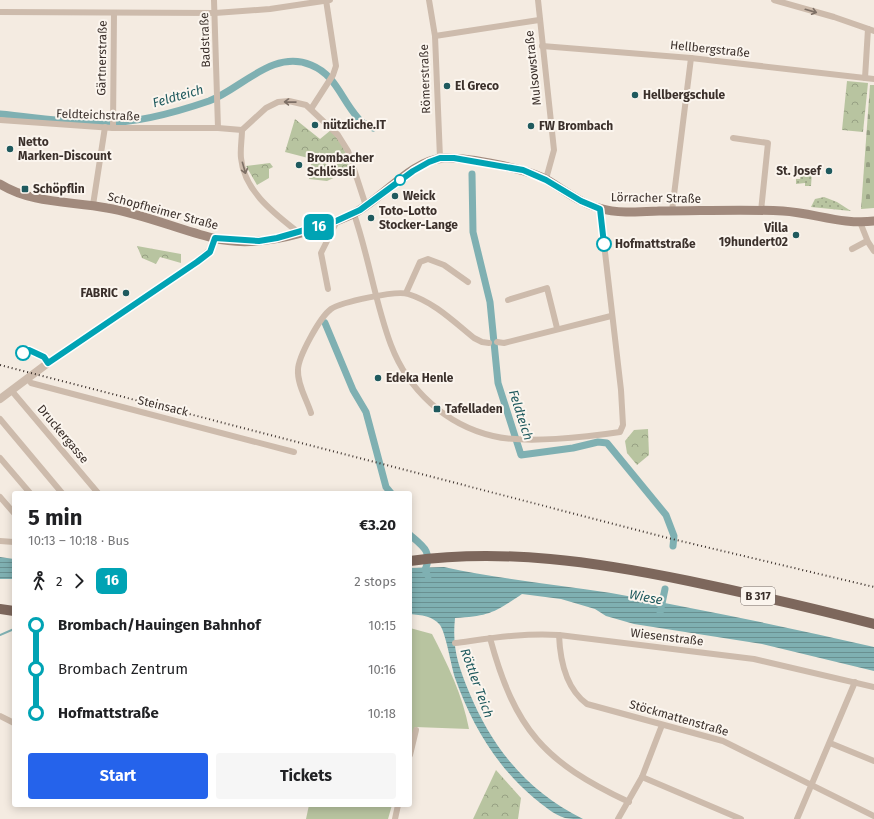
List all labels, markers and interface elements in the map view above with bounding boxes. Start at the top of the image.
one-way arrow [805,7,818,15]
street label: Badstraße [197,12,213,68]
street label: Gärtnerstraße [94,20,110,96]
street label: Mulsowstraße [522,30,544,106]
street label: Hellbergstraße [669,38,751,60]
street label: Römerstraße [417,44,433,114]
place label: El Greco [455,79,499,93]
marker: El Greco [442,81,452,91]
water label: Feldteich [151,82,205,110]
place label: Hellbergschule [643,88,726,102]
marker: Hellbergschule [630,90,640,100]
one-way arrow [284,98,297,105]
street label: Feldteichstraße [56,107,140,123]
place label: nützliche.IT [323,118,386,132]
place label: FW Brombach [539,119,613,133]
marker: nützliche.IT [310,120,320,130]
marker: FW Brombach [526,121,536,131]
place label: Netto Marken-Discount [18,135,112,163]
marker: Netto Marken-Discount [5,144,15,154]
place label: Brombacher Schlössli [307,151,374,179]
marker: Brombacher Schlössli [294,160,304,170]
one-way arrow [241,162,248,175]
place label: St. Josef [776,164,823,178]
marker: St. Josef [824,166,834,176]
unlabelled marker [394,174,406,186]
place label: Schöpflin [33,182,85,196]
marker: Schöpflin [20,184,30,194]
street label: Schopfheimer Straße [106,189,220,233]
place label: Weick [403,189,436,203]
street label: Lörracher Straße [611,190,701,206]
marker: Weick [390,191,400,201]
place label: Toto-Lotto Stocker-Lange [379,204,458,232]
marker: Toto-Lotto Stocker-Lange [366,213,376,223]
line badge: 16 [301,214,337,240]
text: 16 [312,218,326,235]
place label: Villa 19hundert02 [719,221,788,249]
marker: Villa 19hundert02 [791,230,801,240]
marker: Hofmattstraße [596,236,612,252]
place label: Hofmattstraße [615,237,696,251]
place label: FABRIC [80,286,118,300]
marker: FABRIC [121,288,131,298]
unlabelled marker [15,345,31,361]
place label: Edeka Henle [386,371,454,385]
marker: Edeka Henle [373,373,383,383]
water label: Feldteich [506,388,536,442]
street label: Steinsack [136,393,191,419]
street label: Druckergasse [34,402,92,466]
place label: Tafelladen [445,402,503,416]
marker: Tafelladen [432,404,442,414]
text: 5 min [28,504,83,531]
text: €3.20 [359,516,396,534]
text: 10:13 – 10:18 · Bus [28,533,129,548]
icon: walk [28,570,50,592]
icon: forward [68,570,90,592]
text: 16 [104,572,119,589]
text: 2 [56,574,62,589]
text: 2 stops [354,574,396,589]
water label: Wiese [628,586,664,608]
road number: B 317 [741,587,775,605]
text: Brombach/Hauingen Bahnhof [58,616,261,634]
text: 10:15 [368,618,396,633]
street label: Wiesenstraße [630,626,704,648]
water label: Röttler Teich [457,646,497,720]
text: Brombach Zentrum [58,660,188,678]
text: 10:16 [368,662,396,677]
street label: Stöckmattenstraße [628,697,730,739]
text: Hofmattstraße [58,704,159,722]
text: 10:18 [368,706,396,721]
button: Start [28,753,208,799]
button: Tickets [216,753,396,799]

